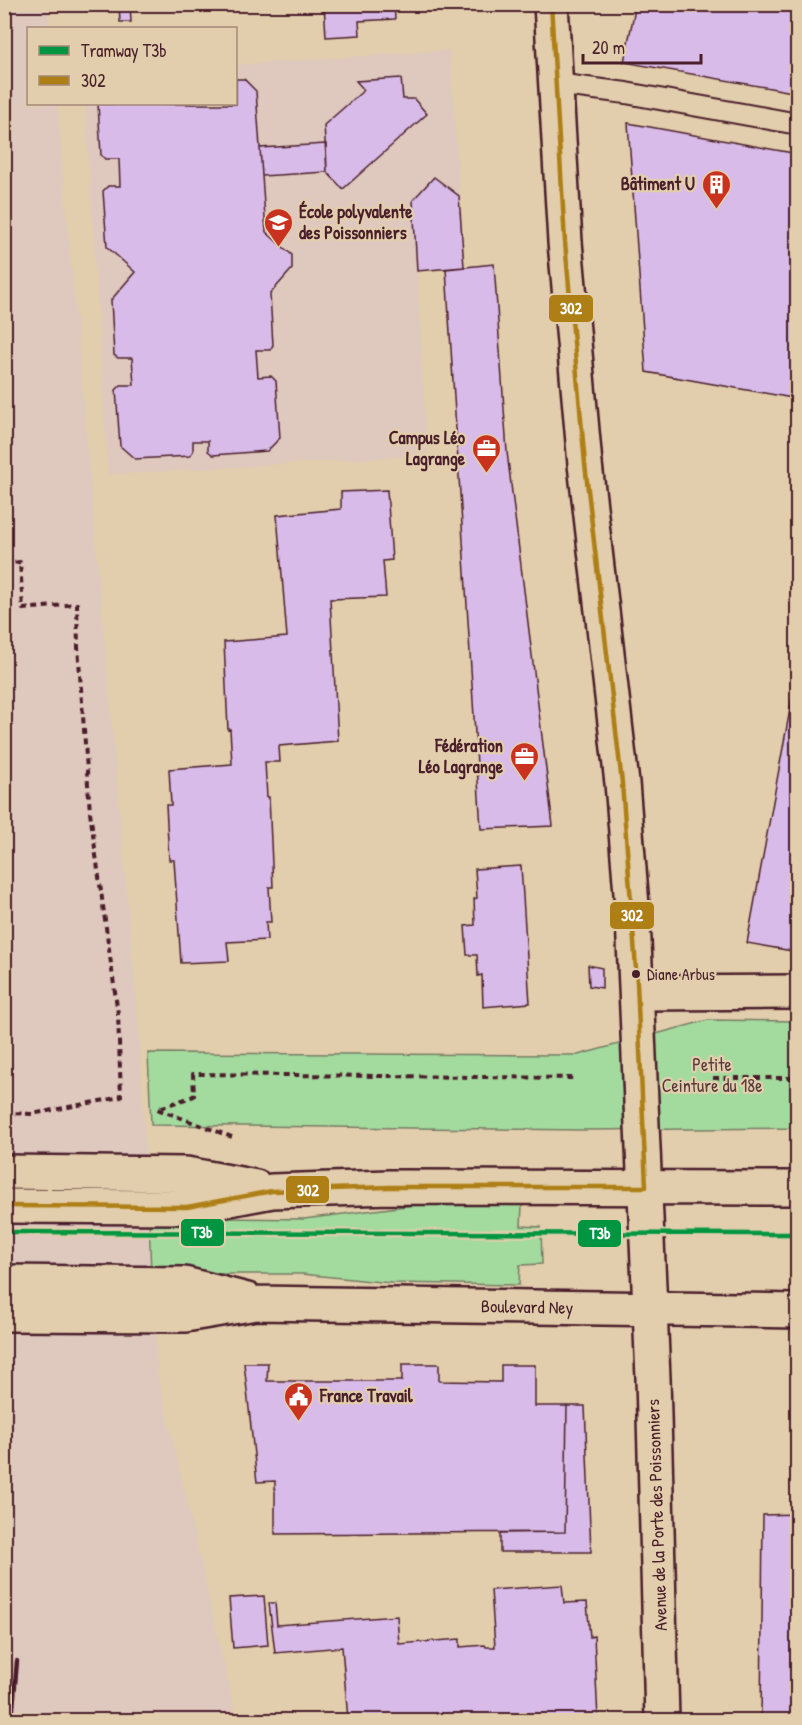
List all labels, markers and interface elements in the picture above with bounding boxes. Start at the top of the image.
legend [27,27,237,105]
scale bar [583,27,702,65]
text: 20 m [592,35,625,60]
text: Tramway T3b [81,38,167,63]
text: 302 [81,68,106,93]
building icon: Bâtiment U [700,168,732,210]
place label: Bâtiment U [621,171,695,196]
place label: École polyvalente des Poissonniers [299,199,413,245]
school or university icon: École polyvalente des Poissonniers [262,206,294,248]
line badge: 302 [548,294,594,323]
text: 302 [560,297,582,319]
place label: Campus Léo Lagrange [389,425,466,472]
office icon: Campus Léo Lagrange [470,432,502,474]
place label: Fédération Léo Lagrange [419,733,504,780]
office icon: Fédération Léo Lagrange [508,740,540,782]
line badge: 302 [609,901,655,930]
text: 302 [621,904,643,926]
place label: Diane Arbus [647,963,715,985]
marker: Diane Arbus [630,968,642,980]
park label: Petite Ceinture du 18e [662,1052,762,1098]
line badge: 302 [285,1175,330,1204]
text: 302 [297,1179,319,1201]
line badge: T3b [180,1218,225,1247]
line badge: T3b [577,1219,622,1248]
text: T3b [190,1221,213,1243]
text: T3b [588,1222,611,1244]
street label: Boulevard Ney [481,1293,574,1320]
public building icon: France Travail [283,1380,315,1422]
place label: France Travail [319,1383,414,1408]
street label: Avenue de la Porte des Poissonniers [640,1399,673,1631]

